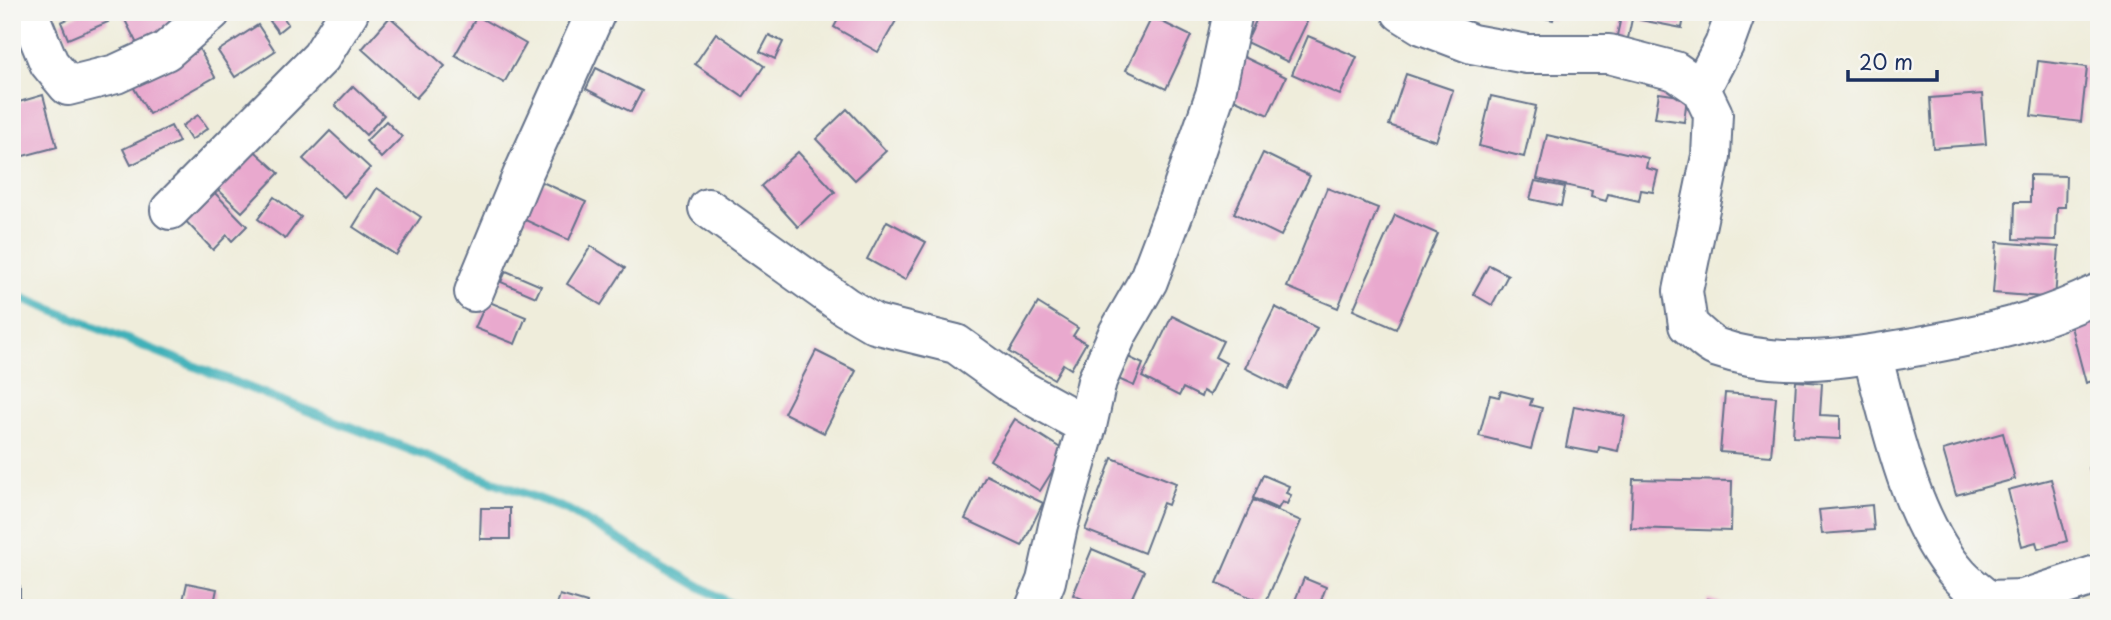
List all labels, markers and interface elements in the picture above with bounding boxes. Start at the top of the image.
scale bar [1848,38,1938,82]
text: 20 m [1859,45,1913,77]

